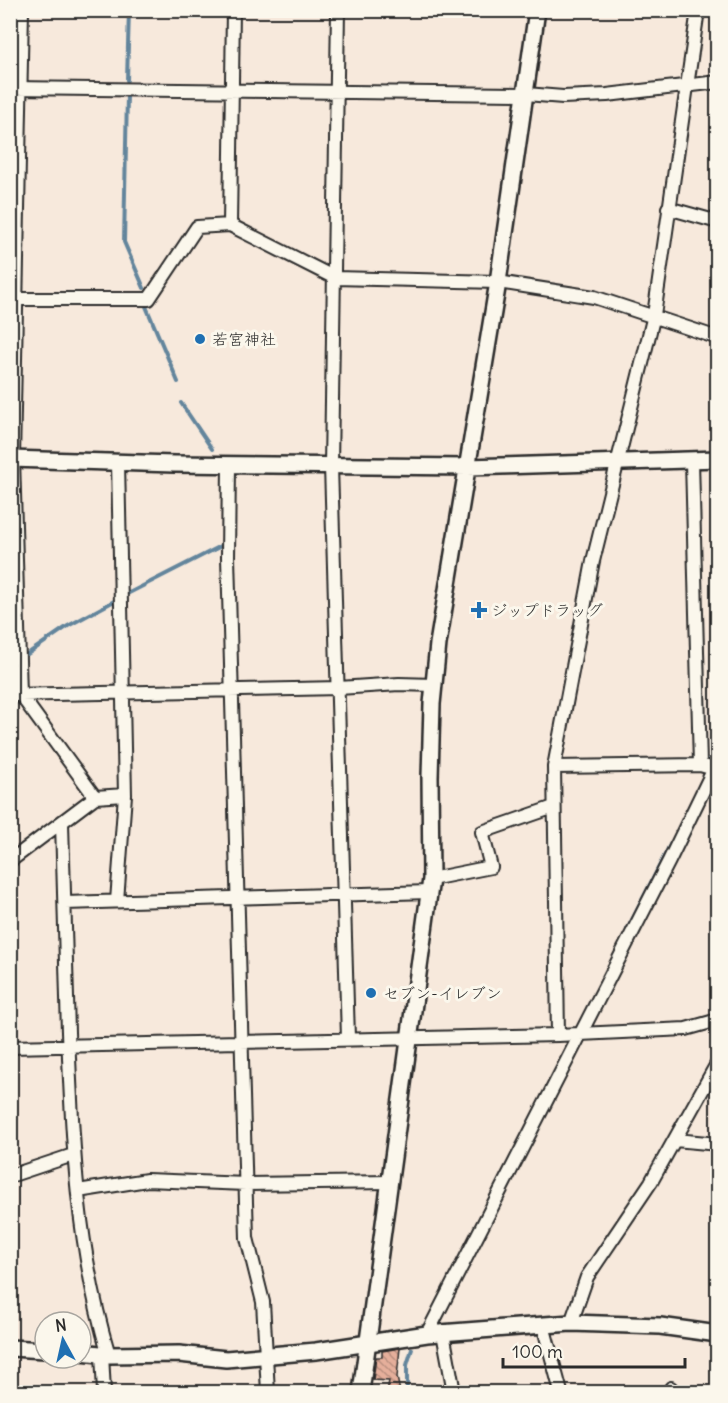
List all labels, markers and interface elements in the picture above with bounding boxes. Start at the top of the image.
place label: 若宮神社 [212,329,276,349]
marker: 若宮神社 [193,332,207,346]
place label: ジップドラッグ [491,600,603,620]
marker: ジップドラッグ [472,603,486,617]
place label: セブン-イレブン [383,983,502,1003]
marker: セブン-イレブン [364,986,378,1000]
north arrow [33,1310,93,1370]
text: N [54,1314,68,1336]
scale bar [503,1331,684,1369]
text: 100 m [512,1340,563,1363]

